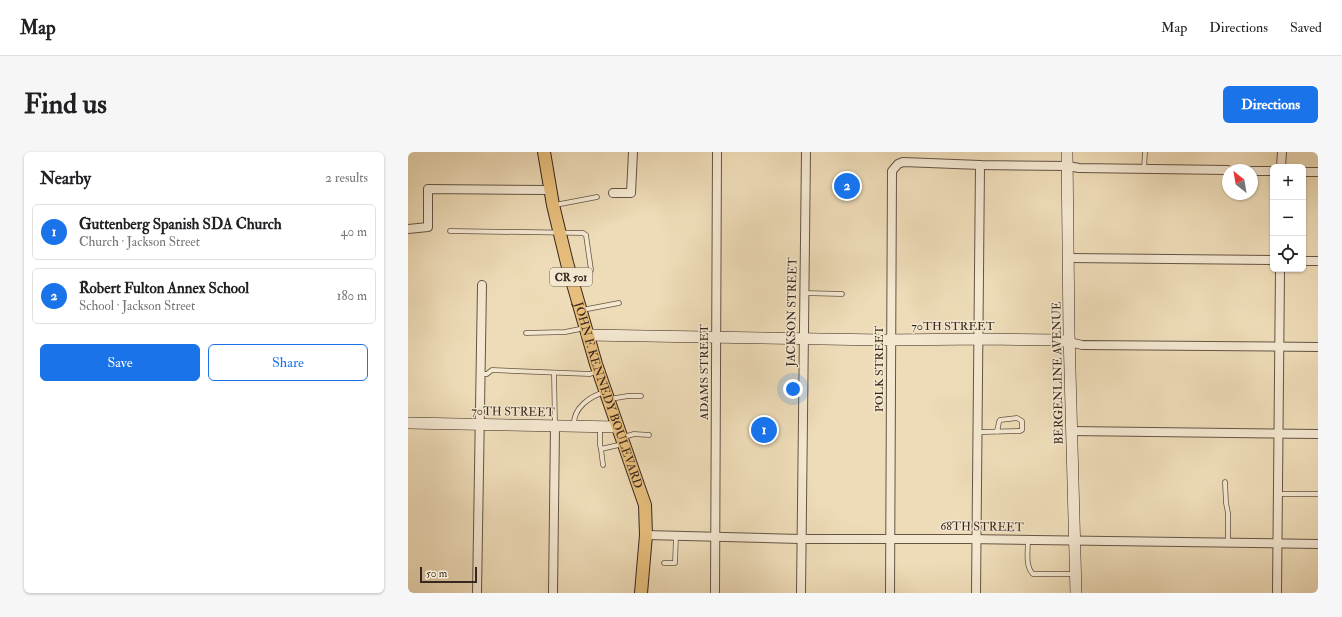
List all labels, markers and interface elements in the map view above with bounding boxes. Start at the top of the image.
text: Map [20,16,56,40]
text: Map [1161,19,1187,36]
text: Directions [1209,19,1268,36]
text: Saved [1290,19,1322,36]
button: Directions [1223,86,1318,123]
text: Find us [24,87,107,122]
north arrow [1222,164,1258,200]
map controls [1270,164,1306,272]
button: + [1270,164,1306,200]
text: Nearby [40,168,91,189]
text: 2 results [325,170,368,186]
pin: 2 [834,171,860,201]
button: − [1270,200,1306,236]
text: Guttenberg Spanish SDA Church [79,215,282,234]
text: 1 [52,224,56,240]
text: 40 m [341,224,367,240]
text: Church · Jackson Street [79,234,200,250]
button: locate [1270,236,1306,272]
street label: JACKSON STREET [784,257,800,368]
road number: CR 501 [550,268,592,286]
text: Robert Fulton Annex School [79,279,249,298]
text: 2 [51,288,57,304]
text: 180 m [337,288,367,304]
text: School · Jackson Street [79,298,195,314]
street label: JOHN F. KENNEDY BOULEVARD [571,299,646,491]
street label: BERGENLINE AVENUE [1049,301,1067,445]
street label: 70TH STREET [911,319,995,334]
street label: ADAMS STREET [697,324,712,421]
street label: POLK STREET [872,326,887,412]
button: Save [40,344,200,381]
button: Share [208,344,368,381]
your location [783,379,803,399]
street label: 70TH STREET [471,404,555,420]
pin: 1 [751,415,777,445]
street label: 68TH STREET [940,519,1024,535]
scale bar [420,565,477,584]
text: 50 m [426,567,447,580]

